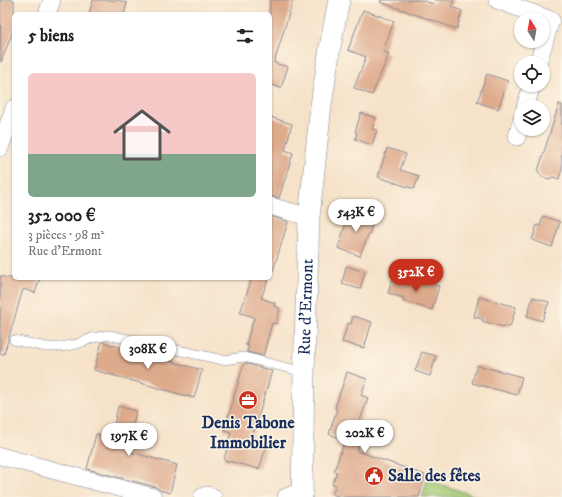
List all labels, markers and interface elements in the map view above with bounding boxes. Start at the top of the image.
north arrow [514,12,550,48]
map controls [514,12,550,136]
text: 5 biens [28,25,74,47]
icon: filters [234,25,256,47]
button: locate [514,56,550,92]
icon: home [106,99,178,171]
button: layers [514,100,550,136]
pin: 543K € [323,199,389,233]
text: 543K € [337,204,375,220]
text: 352 000 € [28,205,96,227]
text: 3 pièces · 98 m² [28,227,104,243]
text: Rue d'Ermont [28,243,102,259]
street label: Rue d'Ermont [294,258,319,356]
pin: 352K € [383,259,449,293]
text: 352K € [397,264,435,280]
pin: 308K € [115,336,181,370]
text: 308K € [129,341,167,357]
office icon: Denis Tabone Immobilier [237,389,259,411]
place label: Denis Tabone Immobilier [202,412,294,454]
pin: 202K € [332,420,398,454]
pin: 197K € [96,423,162,457]
text: 202K € [345,425,385,441]
text: 197K € [110,428,148,444]
public building icon: Salle des fêtes [363,465,385,487]
place label: Salle des fêtes [388,465,481,487]

